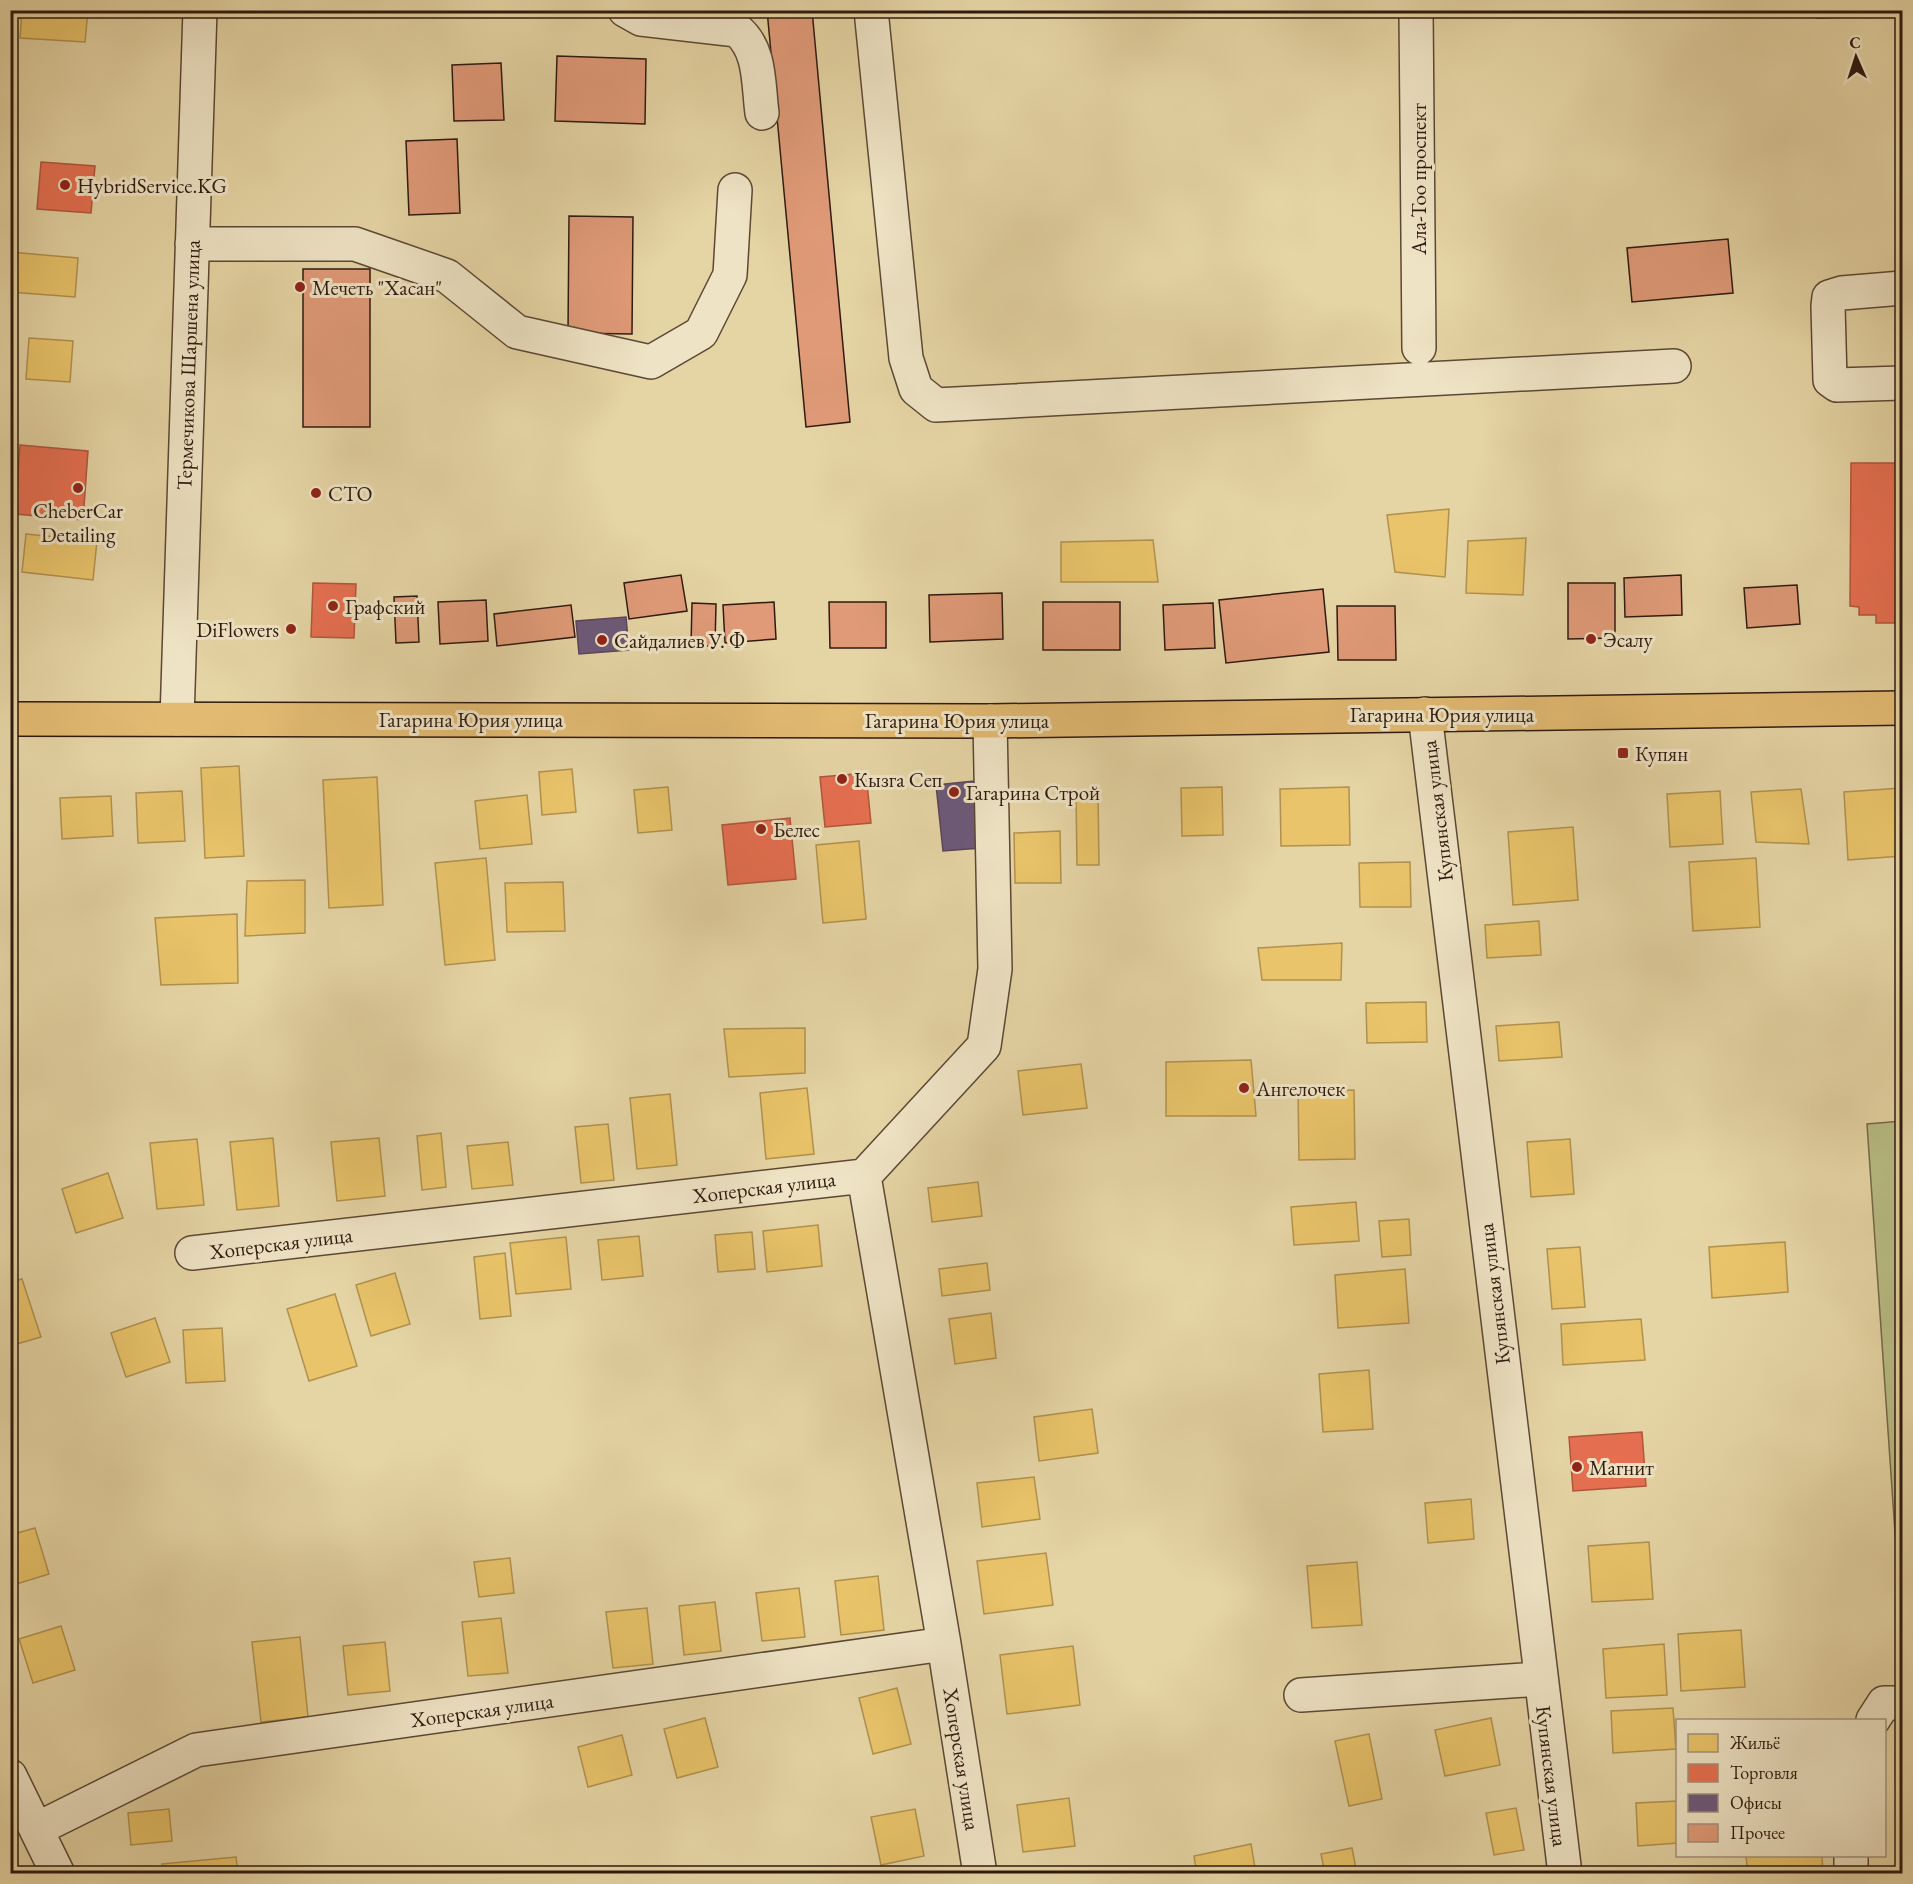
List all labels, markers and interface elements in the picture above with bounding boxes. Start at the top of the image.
north arrow [1826,27,1886,87]
text: С [1849,32,1861,53]
street label: Ала-Тоо проспект [1405,103,1432,256]
place label: HybridService.KG [77,172,227,199]
marker: HybridService.KG [58,178,72,192]
street label: Термечикова Шаршена улица [170,239,206,491]
place label: Мечеть "Хасан" [312,274,442,301]
marker: Мечеть "Хасан" [293,280,307,294]
place label: СТО [328,480,373,507]
marker: CheberCar Detailing [71,481,85,495]
marker: СТО [309,486,323,500]
place label: CheberCar Detailing [33,497,123,548]
place label: Графский [345,593,425,620]
marker: Графский [326,599,340,613]
place label: DiFlowers [196,616,279,643]
marker: DiFlowers [284,622,298,636]
place label: Эсалу [1603,626,1653,653]
place label: Сайдалиев У. Ф [614,627,745,654]
marker: Эсалу [1584,632,1598,646]
marker: Сайдалиев У. Ф [595,633,609,647]
street label: Гагарина Юрия улица [1350,701,1535,728]
street label: Гагарина Юрия улица [379,706,564,733]
street label: Гагарина Юрия улица [865,707,1050,734]
street label: Купянская улица [1415,738,1459,883]
place label: Купян [1635,740,1688,767]
marker: Купян [1616,746,1630,760]
place label: Кызга Сеп [854,766,943,793]
marker: Кызга Сеп [835,772,849,786]
place label: Гагарина Строй [966,779,1100,806]
marker: Гагарина Строй [947,785,961,799]
place label: Белес [773,816,820,843]
marker: Белес [754,822,768,836]
place label: Ангелочек [1255,1075,1345,1102]
marker: Ангелочек [1237,1081,1251,1095]
street label: Хоперская улица [690,1165,838,1209]
street label: Хоперская улица [207,1221,355,1265]
street label: Купянская улица [1472,1221,1516,1366]
place label: Магнит [1589,1454,1654,1481]
marker: Магнит [1570,1460,1584,1474]
street label: Хоперская улица [937,1685,987,1833]
street label: Хоперская улица [408,1687,556,1734]
street label: Купянская улица [1530,1704,1574,1849]
legend [1676,1719,1886,1857]
text: Жильё [1729,1731,1780,1754]
text: Торговля [1730,1761,1798,1784]
text: Офисы [1730,1791,1782,1814]
text: Прочее [1730,1821,1785,1844]

